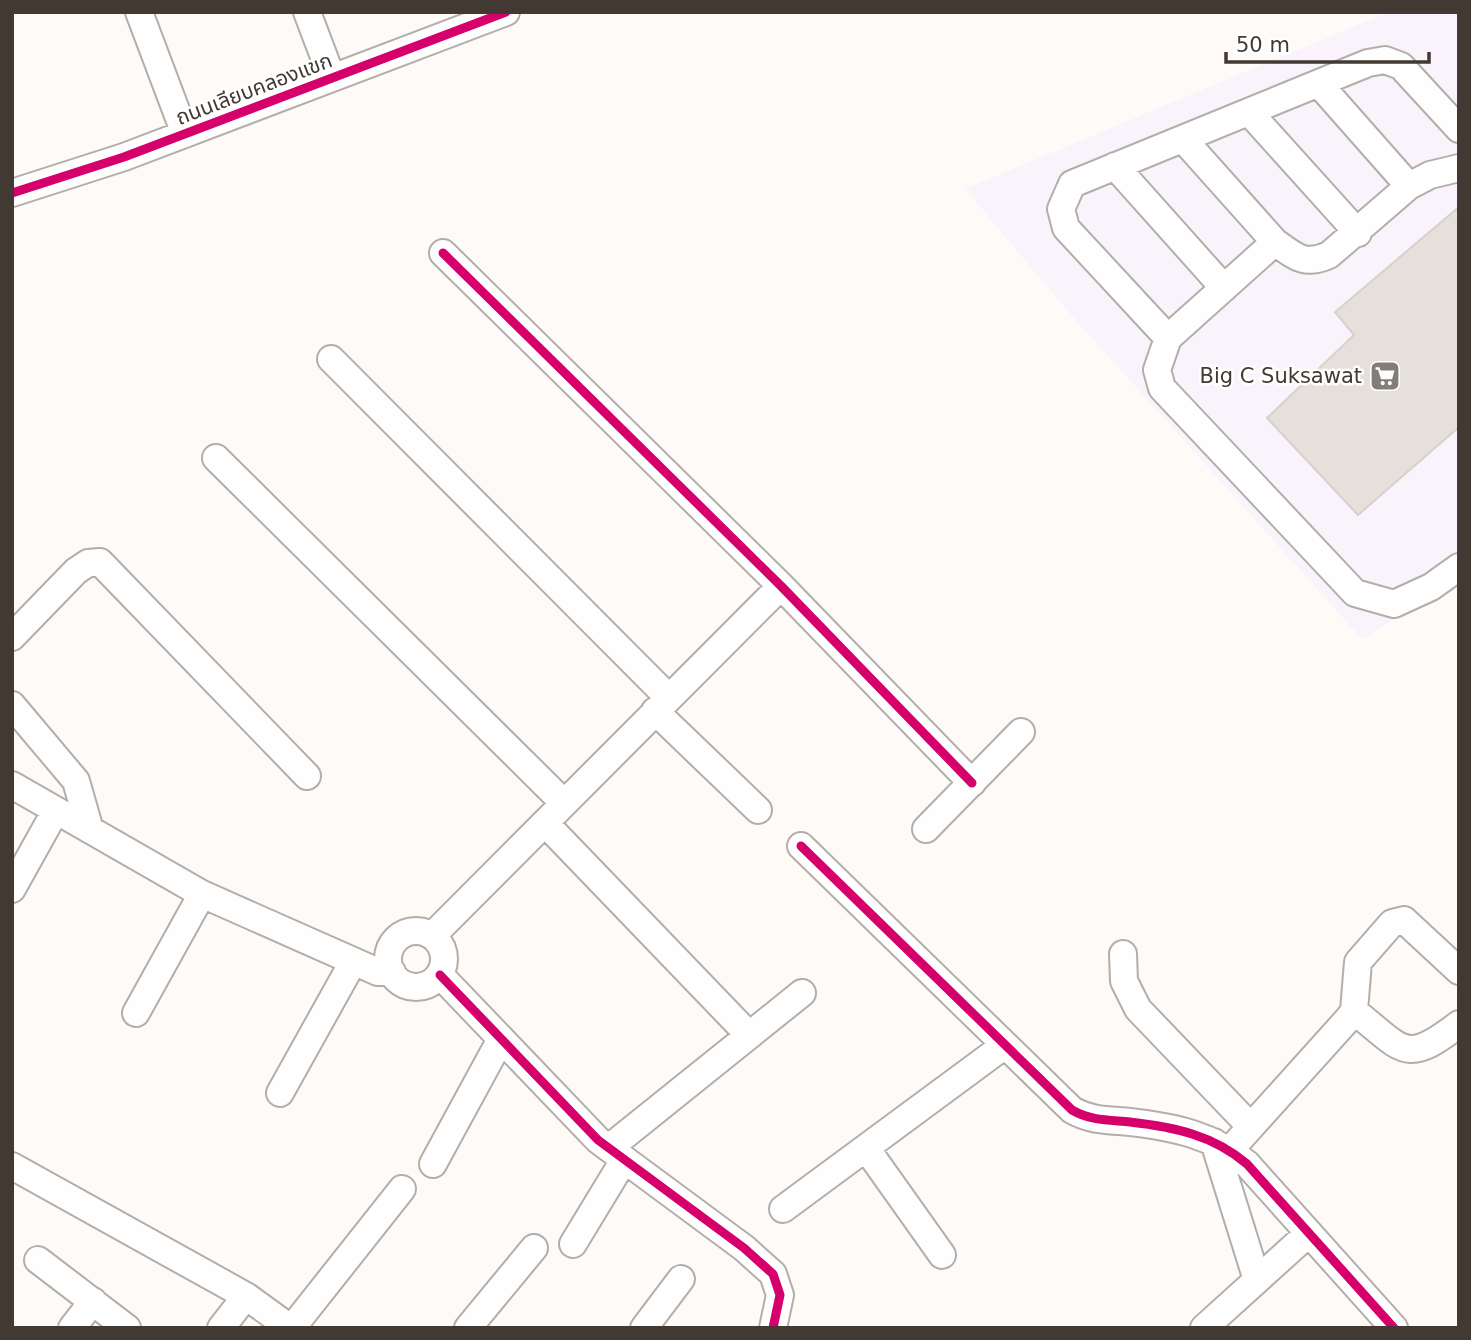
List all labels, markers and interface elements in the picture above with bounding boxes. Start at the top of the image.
scale bar [1226,21,1429,65]
text: 50 m [1236,33,1290,57]
street label: ถนนเลียบคลองแขก [172,48,336,130]
supermarket icon: Big C Suksawat [1368,359,1402,393]
place label: Big C Suksawat [1200,364,1362,388]

